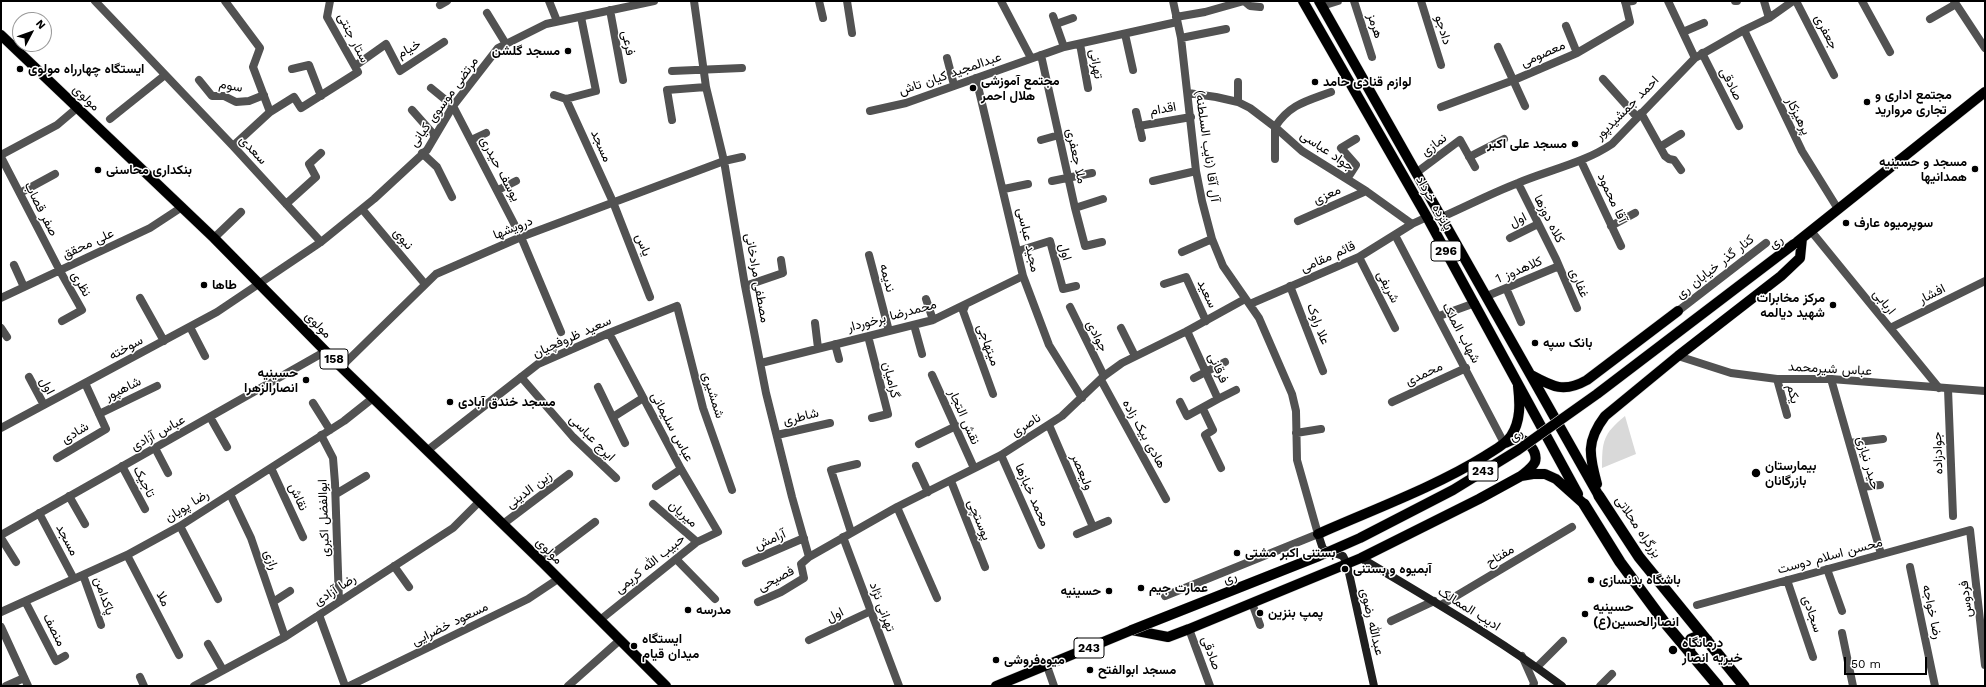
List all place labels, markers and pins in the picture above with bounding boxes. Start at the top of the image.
place label: مسجد گلشن [492,43,560,59]
marker: مسجد گلشن [563,46,573,56]
place label: ایستگاه چهارراه مولوی [28,61,144,77]
marker: ایستگاه چهارراه مولوی [15,64,25,74]
place label: مجتمع آموزشی هلال احمر [981,73,1060,104]
place label: لوازم قنادی حامد [1323,74,1412,90]
marker: لوازم قنادی حامد [1310,77,1320,87]
marker: مجتمع آموزشی هلال احمر [968,83,978,93]
place label: مجتمع اداری و تجاری مروارید [1875,87,1952,118]
marker: مجتمع اداری و تجاری مروارید [1862,97,1872,107]
place label: مسجد علی اکبر [1487,136,1567,152]
marker: مسجد علی اکبر [1570,139,1580,149]
place label: مسجد و حسینیه همدانیها [1879,154,1967,185]
place label: بنکداری محاسنی [106,162,192,178]
marker: مسجد و حسینیه همدانیها [1970,164,1980,174]
marker: بنکداری محاسنی [93,165,103,175]
place label: سوپرمیوه عارف [1854,215,1933,231]
marker: سوپرمیوه عارف [1841,218,1851,228]
place label: طاها [212,277,237,293]
marker: طاها [199,280,209,290]
place label: مرکز مخابرات شهید دیالمه [1757,290,1825,321]
marker: مرکز مخابرات شهید دیالمه [1828,300,1838,310]
place label: بانک سپه [1543,335,1592,351]
marker: بانک سپه [1530,338,1540,348]
place label: حسینیه انصارالزهرا [244,365,298,396]
marker: حسینیه انصارالزهرا [301,375,311,385]
place label: مسجد خندق آبادی [458,394,556,410]
marker: مسجد خندق آبادی [445,397,455,407]
place label: بیمارستان بازرگانان [1765,458,1816,489]
marker: بیمارستان بازرگانان [1750,467,1762,479]
place label: بستنی اکبر مشتی [1245,545,1335,561]
marker: بستنی اکبر مشتی [1232,548,1242,558]
place label: آبمیوه و بستنی [1353,561,1432,577]
marker: آبمیوه و بستنی [1340,564,1350,574]
place label: باشگاه بدنسازی [1599,572,1681,588]
marker: باشگاه بدنسازی [1586,575,1596,585]
place label: عمارت جیم [1149,580,1208,596]
place label: حسینیه [1060,583,1101,599]
marker: عمارت جیم [1136,583,1146,593]
marker: حسینیه [1104,586,1114,596]
place label: حسینیه انصارالحسین(ع) [1593,599,1679,630]
place label: مدرسه [696,602,731,618]
marker: مدرسه [683,605,693,615]
place label: پمپ بنزین [1268,605,1323,621]
marker: پمپ بنزین [1255,608,1265,618]
marker: حسینیه انصارالحسین(ع) [1580,609,1590,619]
place label: ایستگاه میدان قیام [642,631,699,662]
place label: درمانگاه خیریه انصار [1682,635,1743,666]
marker: ایستگاه میدان قیام [629,641,639,651]
marker: درمانگاه خیریه انصار [1667,644,1679,656]
place label: میوه‌فروشی [1004,652,1065,668]
marker: میوه‌فروشی [991,655,1001,665]
place label: مسجد ابوالفتح [1098,662,1176,678]
marker: مسجد ابوالفتح [1085,665,1095,675]

